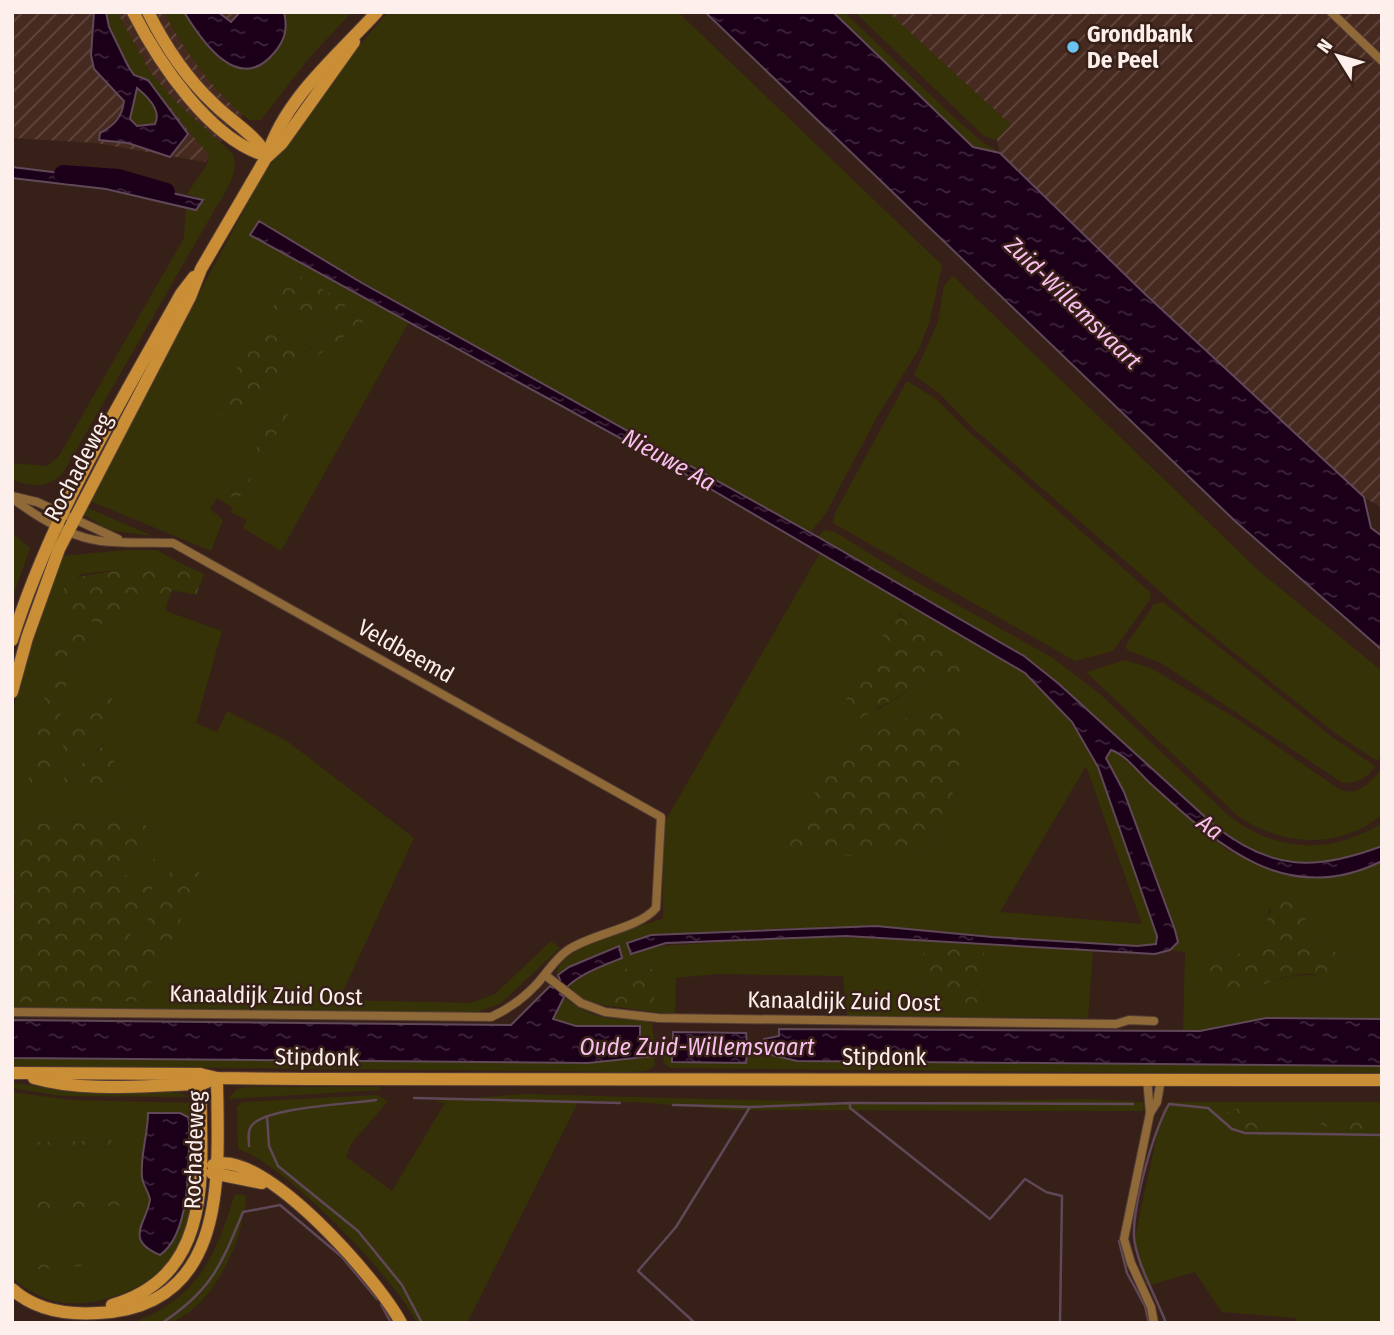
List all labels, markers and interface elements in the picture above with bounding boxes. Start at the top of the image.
place label: Grondbank De Peel [1087,20,1193,74]
north arrow [1303,21,1373,91]
text: N [1312,35,1337,58]
marker: Grondbank De Peel [1065,39,1081,55]
water label: Zuid-Willemsvaart [998,230,1147,375]
street label: Rochadeweg [38,408,118,526]
water label: Nieuwe Aa [618,423,720,497]
street label: Veldbeemd [353,613,459,689]
water label: Aa [1191,808,1228,846]
street label: Kanaaldijk Zuid Oost [169,979,363,1011]
street label: Kanaaldijk Zuid Oost [747,985,941,1017]
water label: Oude Zuid-Willemsvaart [579,1033,815,1061]
street label: Stipdonk [275,1042,360,1072]
street label: Stipdonk [842,1043,926,1071]
street label: Rochadeweg [178,1090,210,1210]

